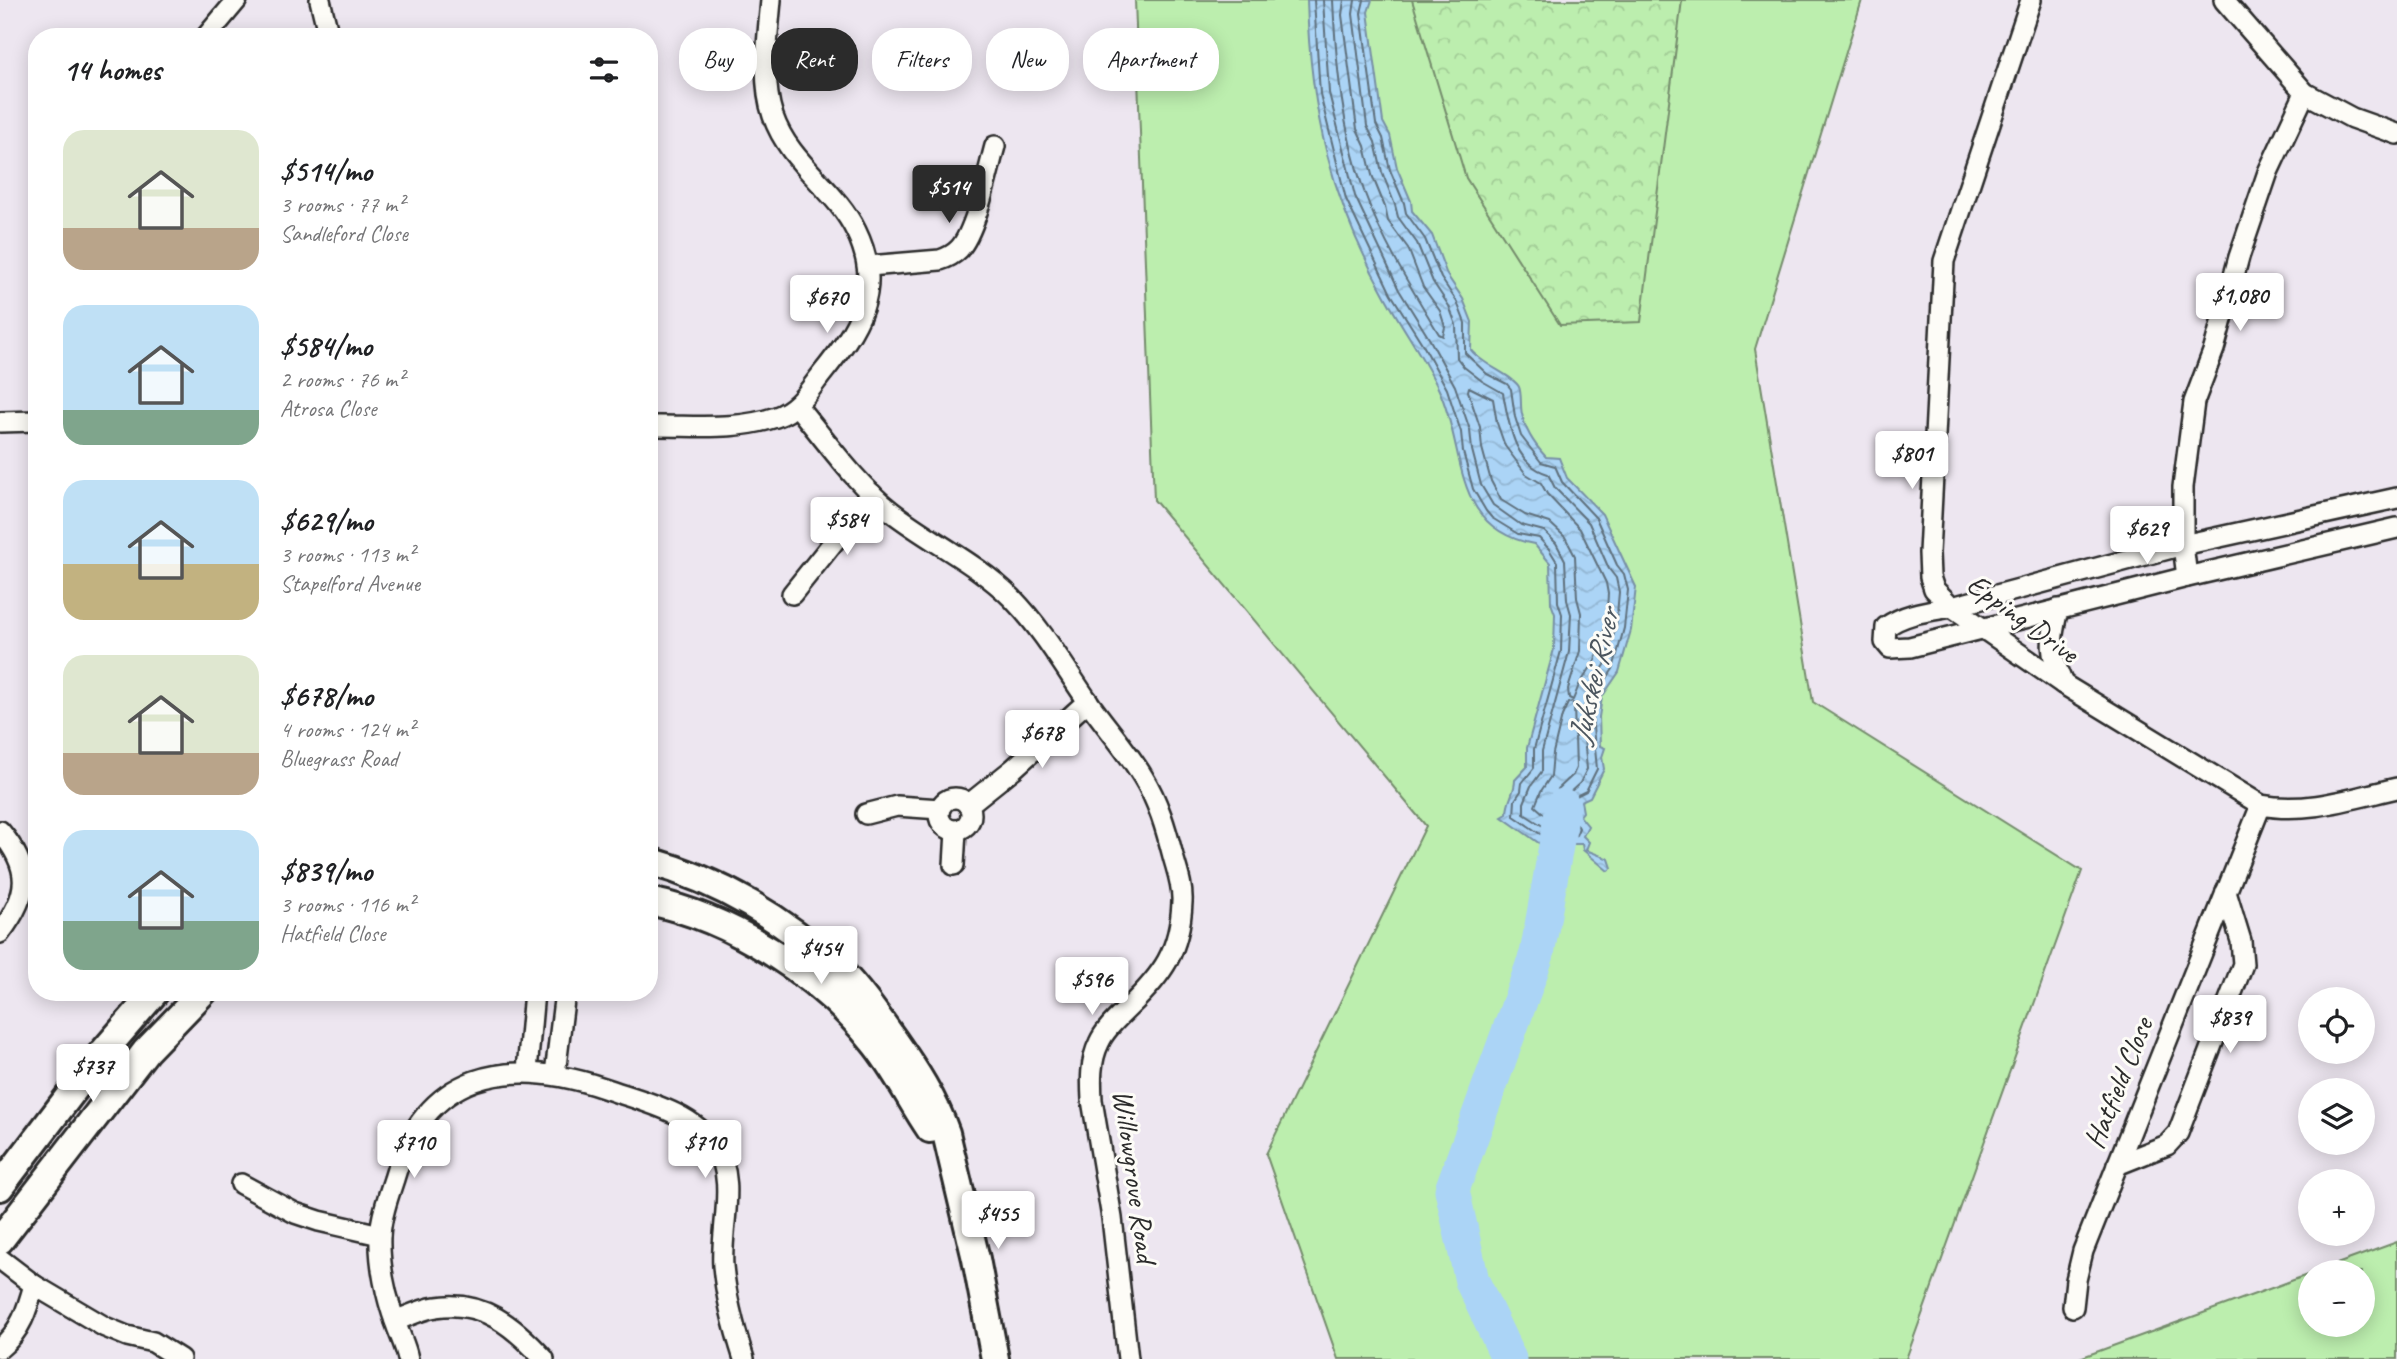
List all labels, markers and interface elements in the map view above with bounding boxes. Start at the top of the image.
chip: Buy [679,28,757,91]
chip: Rent [771,28,858,91]
chip: Filters [872,28,972,91]
chip: New [986,28,1069,91]
chip: Apartment [1083,28,1219,91]
text: 14 homes [63,51,161,89]
icon: filters [585,51,623,89]
text: $514/mo [280,152,372,190]
icon: home [119,158,203,242]
pin: $514 [908,166,990,225]
text: $514 [928,173,970,202]
text: 3 rooms · 77 m² [280,190,404,219]
text: Sandleford Close [280,219,408,248]
pin: $1,080 [2183,274,2297,333]
pin: $670 [786,276,868,335]
text: $1,080 [2212,281,2268,310]
text: $670 [806,283,848,312]
text: $584/mo [280,327,372,365]
icon: home [119,333,203,417]
text: 2 rooms · 76 m² [280,365,404,394]
text: Atrosa Close [280,394,377,423]
pin: $801 [1871,432,1953,491]
text: $801 [1891,439,1933,468]
pin: $584 [806,498,888,557]
text: $629/mo [280,502,373,540]
text: $584 [826,505,868,534]
pin: $629 [2106,506,2188,566]
icon: home [119,508,203,592]
text: $629 [2126,514,2168,543]
text: 3 rooms · 113 m² [280,540,415,569]
street label: Epping Drive [1960,565,2088,673]
text: Stapelford Avenue [280,569,420,598]
water label: Jukskei River [1558,601,1630,750]
text: $678/mo [280,677,373,715]
icon: home [119,683,203,767]
pin: $678 [1001,710,1083,770]
text: 4 rooms · 124 m² [280,715,415,744]
text: $678 [1021,718,1063,747]
text: Bluegrass Road [280,744,398,773]
text: $839/mo [280,852,372,890]
icon: home [119,858,203,942]
text: 3 rooms · 116 m² [280,890,415,919]
text: Hatfield Close [280,919,385,948]
pin: $454 [780,926,862,986]
text: $454 [800,934,842,963]
pin: $596 [1051,958,1133,1017]
text: $596 [1071,965,1113,994]
map controls [2298,987,2375,1337]
button: locate [2298,987,2375,1064]
pin: $839 [2189,996,2271,1055]
text: $839 [2209,1003,2251,1032]
street label: Hatfield Close [2075,1010,2162,1154]
pin: $737 [52,1044,134,1104]
text: $737 [72,1052,114,1081]
button: layers [2298,1078,2375,1155]
street label: Willowgrove Road [1104,1087,1166,1269]
pin: $710 [373,1120,455,1180]
pin: $710 [664,1120,746,1180]
text: $710 [393,1128,435,1157]
text: $710 [684,1128,726,1157]
button: + [2298,1169,2375,1246]
pin: $455 [957,1192,1039,1251]
text: $455 [978,1199,1018,1228]
button: − [2298,1260,2375,1337]

